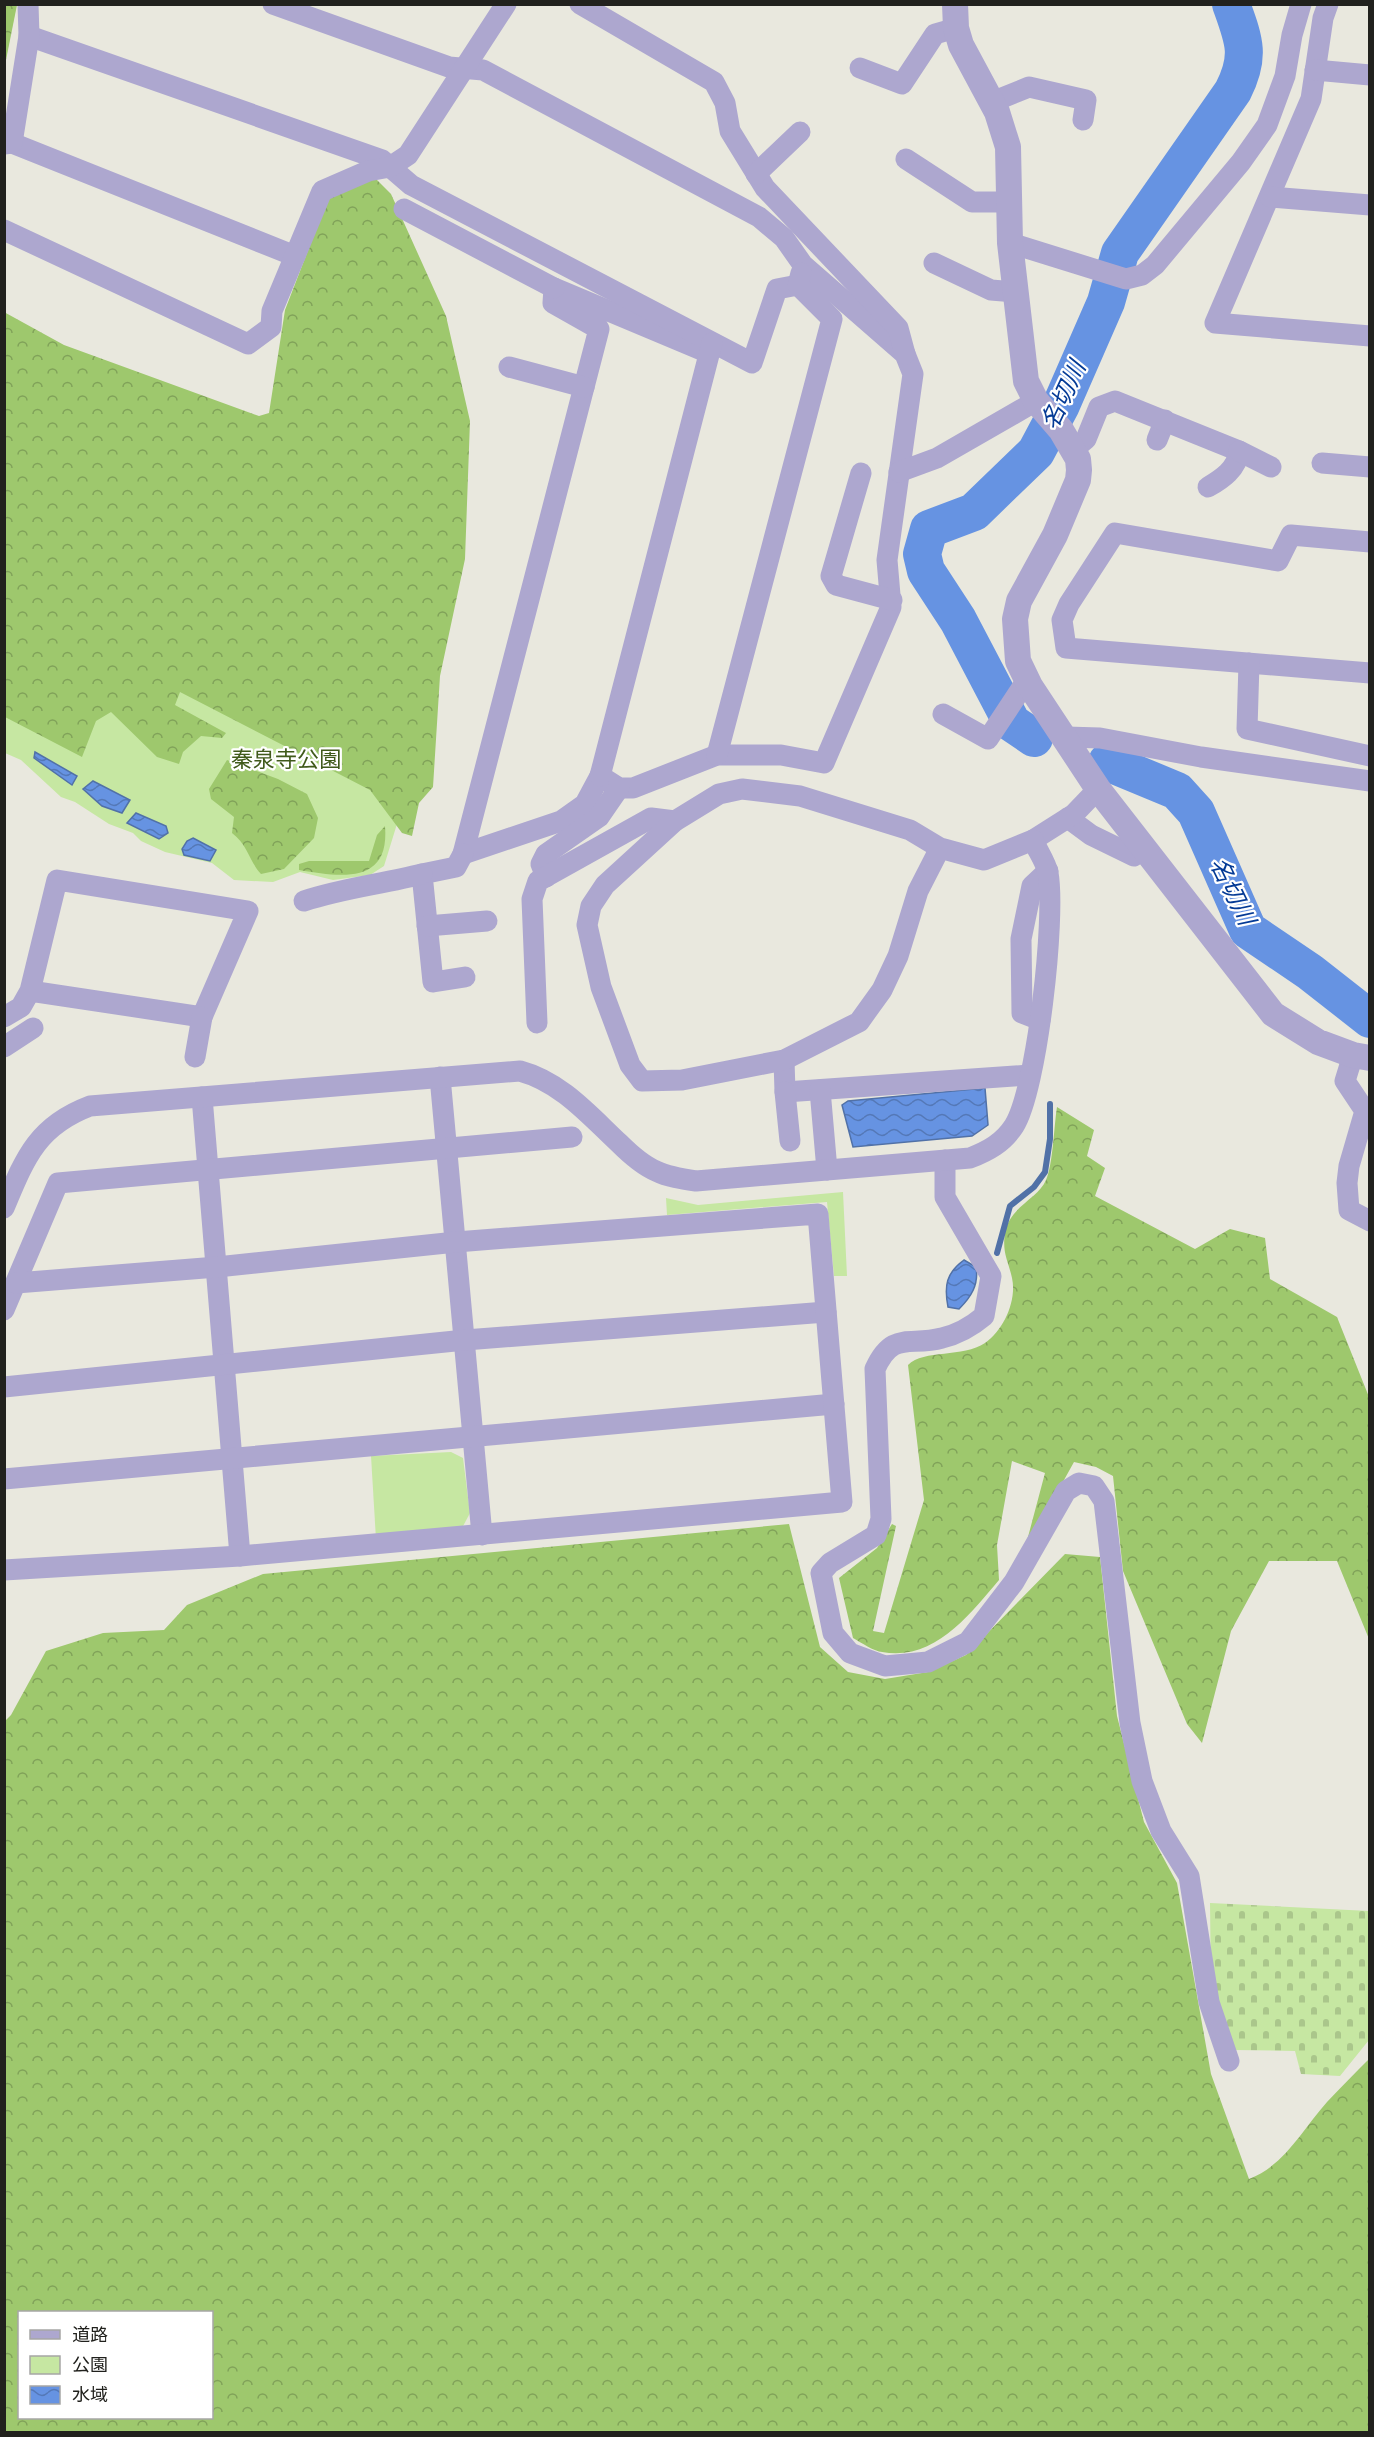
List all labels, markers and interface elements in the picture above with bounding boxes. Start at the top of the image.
water label: 名切川 [1035,354,1093,434]
park label: 秦泉寺公園 [231,746,341,773]
water label: 名切川 [1204,852,1263,932]
legend [18,2311,213,2419]
text: 道路 [72,2324,108,2346]
text: 公園 [72,2354,108,2376]
text: 水域 [72,2384,108,2406]

